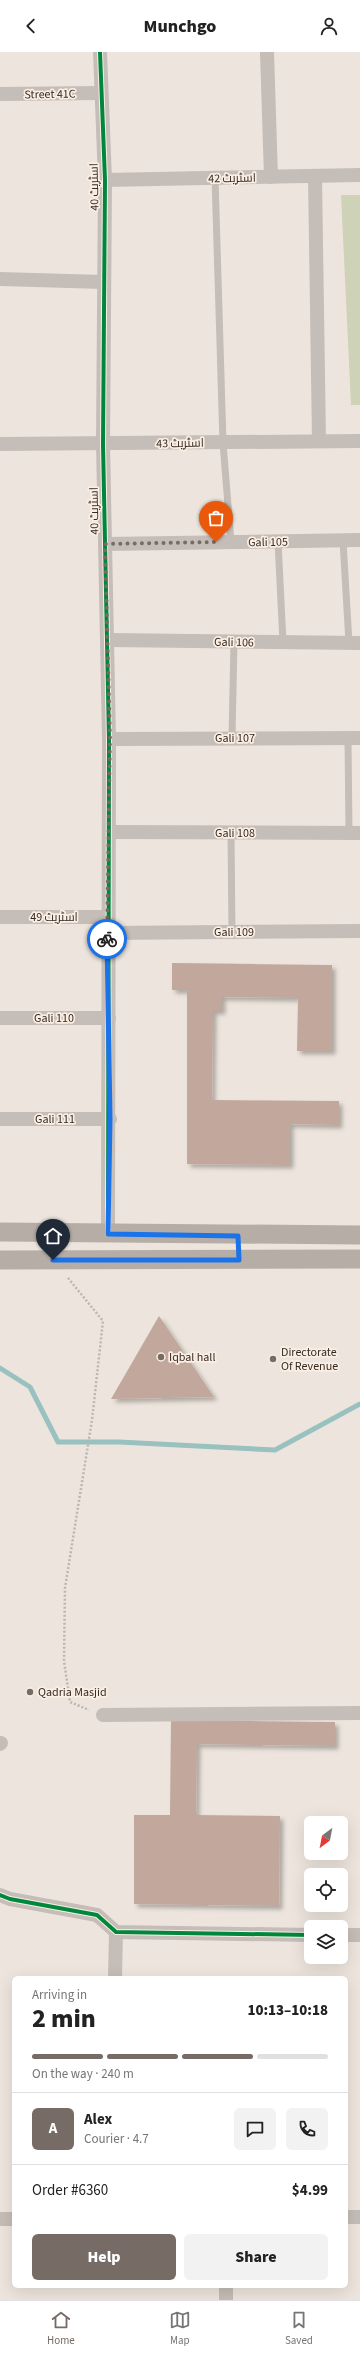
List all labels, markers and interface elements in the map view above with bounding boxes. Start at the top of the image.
text: Munchgo [144,14,216,39]
icon: back [20,15,42,37]
icon: person [318,15,340,37]
street label: Street 41C [24,86,76,103]
street label: اسٹریٹ 40 [86,163,103,211]
street label: اسٹریٹ 42 [208,170,256,187]
street label: اسٹریٹ 43 [156,435,204,452]
street label: اسٹریٹ 40 [86,487,103,535]
pin [199,501,233,542]
icon: bag [205,507,227,529]
street label: Gali 105 [248,534,288,551]
street label: Gali 106 [214,634,254,651]
street label: Gali 107 [215,730,255,747]
street label: Gali 108 [215,825,255,842]
street label: اسٹریٹ 49 [30,909,78,926]
courier [87,919,127,959]
street label: Gali 109 [214,924,254,941]
icon: bike [96,928,118,950]
street label: Gali 110 [34,1010,74,1027]
street label: Gali 111 [35,1111,75,1128]
pin [36,1219,70,1260]
icon: home [42,1225,64,1247]
place label: Directorate Of Revenue [281,1344,338,1375]
place label: Iqbal hall [169,1349,216,1366]
marker: Iqbal hall [156,1352,166,1362]
marker: Directorate Of Revenue [268,1354,278,1364]
place label: Qadria Masjid [38,1684,107,1701]
marker: Qadria Masjid [25,1687,35,1697]
north arrow [304,1816,348,1860]
map controls [304,1816,348,1964]
button: locate [304,1868,348,1912]
button: layers [304,1920,348,1964]
text: Arriving in [32,1986,87,2004]
text: 2 min [32,2000,96,2037]
text: 10:13–10:18 [247,2000,328,2021]
text: On the way · 240 m [32,2065,134,2083]
button: chat [234,2108,276,2150]
button: phone [286,2108,328,2150]
text: Alex [84,2109,112,2130]
text: A [49,2118,57,2139]
text: Courier · 4.7 [84,2130,149,2148]
text: Order #6360 [32,2180,108,2201]
text: $4.99 [292,2180,328,2201]
button: Help [32,2234,176,2280]
button: Share [184,2234,328,2280]
tab: Home [47,2309,75,2348]
tab: Map [169,2309,191,2348]
tab: Saved [285,2309,313,2348]

